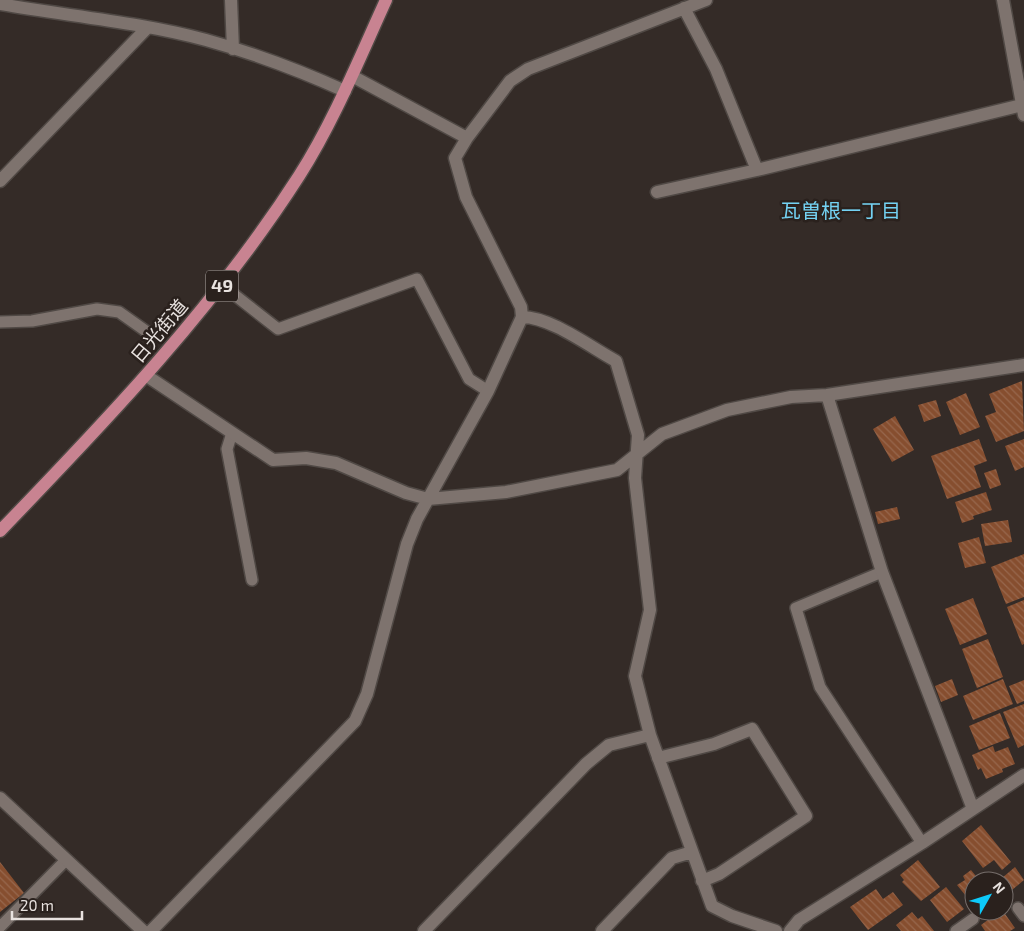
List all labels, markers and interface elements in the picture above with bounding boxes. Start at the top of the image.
district label: 瓦曽根一丁目 [781,198,901,222]
road number: 49 [206,270,238,302]
street label: 日光街道 [125,294,192,367]
north arrow [964,871,1014,921]
text: N [990,878,1009,897]
scale bar [12,888,82,920]
text: 20 m [20,896,54,914]

